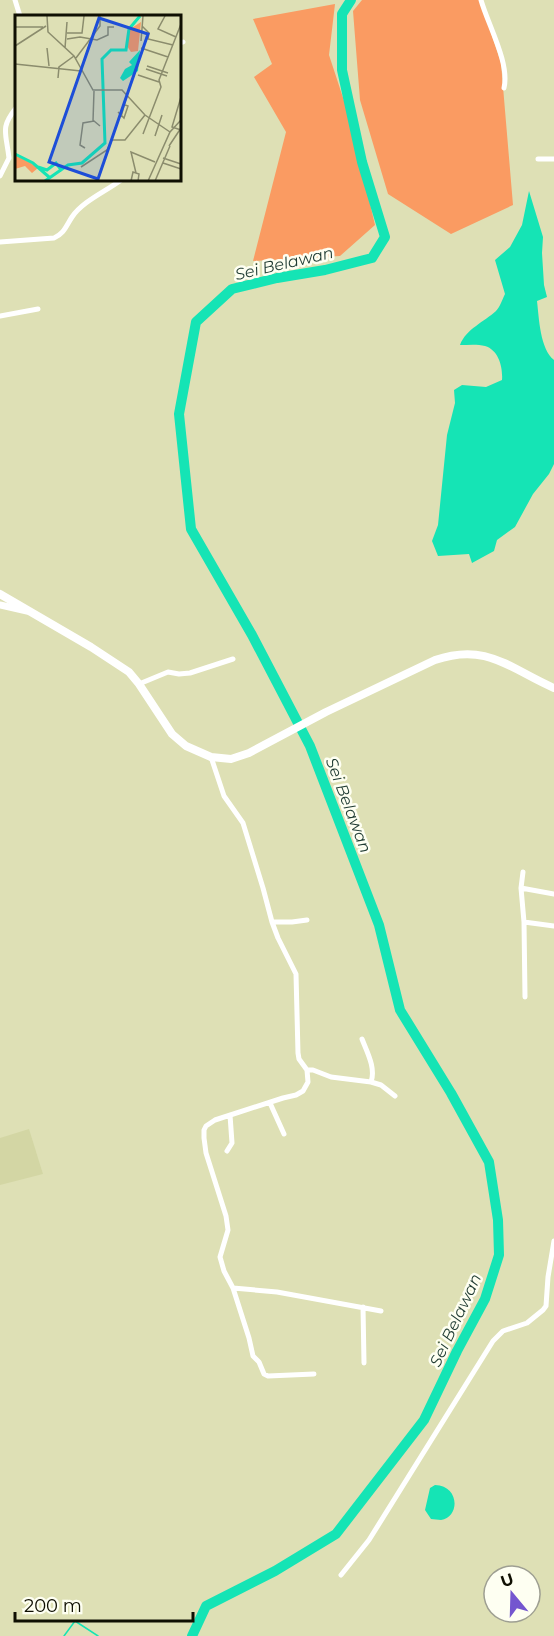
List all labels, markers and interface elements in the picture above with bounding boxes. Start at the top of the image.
inset map [15,15,182,182]
water label: Sei Belawan [233,243,335,284]
water label: Sei Belawan [322,755,375,855]
water label: Sei Belawan [426,1271,485,1370]
north arrow [482,1564,542,1624]
text: U [498,1569,516,1591]
scale bar [15,1585,194,1623]
text: 200 m [24,1595,82,1617]

